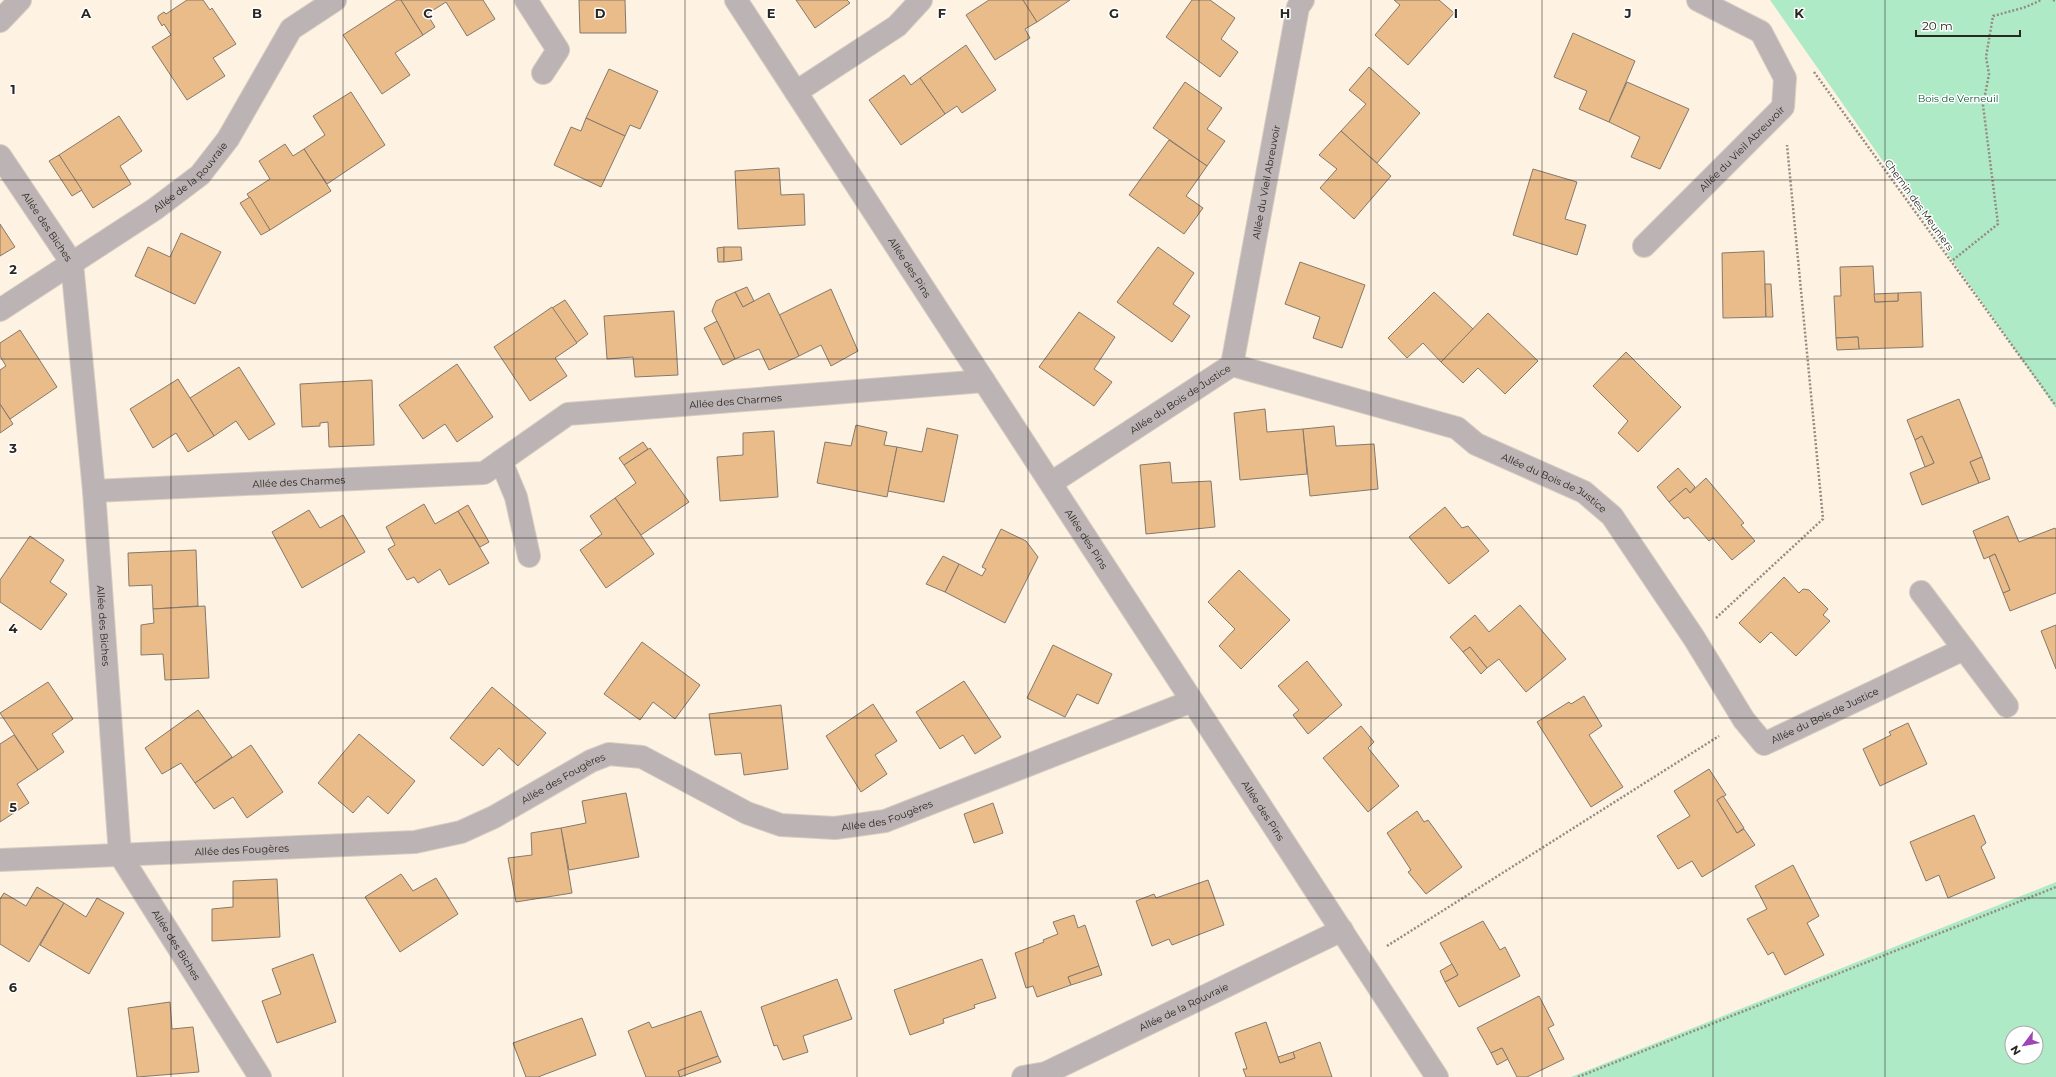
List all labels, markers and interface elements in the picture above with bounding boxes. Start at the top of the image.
text: A [80,5,92,21]
text: B [252,5,262,21]
text: C [423,5,433,21]
text: D [595,5,606,21]
text: E [767,5,776,21]
text: F [938,5,946,21]
text: G [1109,5,1119,21]
text: H [1280,5,1290,21]
text: I [1454,5,1458,21]
text: J [1623,5,1632,21]
text: K [1794,5,1804,21]
scale bar [1916,12,2020,38]
text: 20 m [1922,18,1953,33]
text: 1 [10,81,16,97]
park label: Bois de Verneuil [1918,92,1998,105]
street label: Allée du Vieil Abreuvoir [1696,103,1787,194]
street label: Allée du Vieil Abreuvoir [1249,124,1283,240]
street label: Allée de la Rouvraie [150,139,230,215]
street label: Chemin des Meuniers [1882,157,1957,253]
street label: Allée des Biches [19,189,76,264]
street label: Allée des Pins [886,235,934,300]
text: 2 [9,261,17,277]
street label: Allée du Bois de Justice [1127,361,1233,437]
street label: Allée des Charmes [689,391,782,411]
text: 3 [8,440,17,456]
street label: Allée du Bois de Justice [1499,450,1610,515]
street label: Allée des Charmes [252,473,346,490]
street label: Allée des Pins [1062,506,1111,572]
street label: Allée des Biches [94,585,113,667]
text: 4 [9,620,18,636]
street label: Allée du Bois de Justice [1769,684,1881,746]
street label: Allée des Fougères [518,750,607,807]
street label: Allée des Pins [1239,778,1288,843]
street label: Allée des Fougères [840,797,934,834]
text: 5 [9,799,17,815]
street label: Allée des Fougères [194,841,289,858]
street label: Allée des Biches [149,907,204,983]
text: 6 [9,979,18,995]
street label: Allée de la Rouvraie [1137,979,1230,1034]
north arrow [2004,1025,2044,1065]
text: N [2007,1043,2024,1058]

